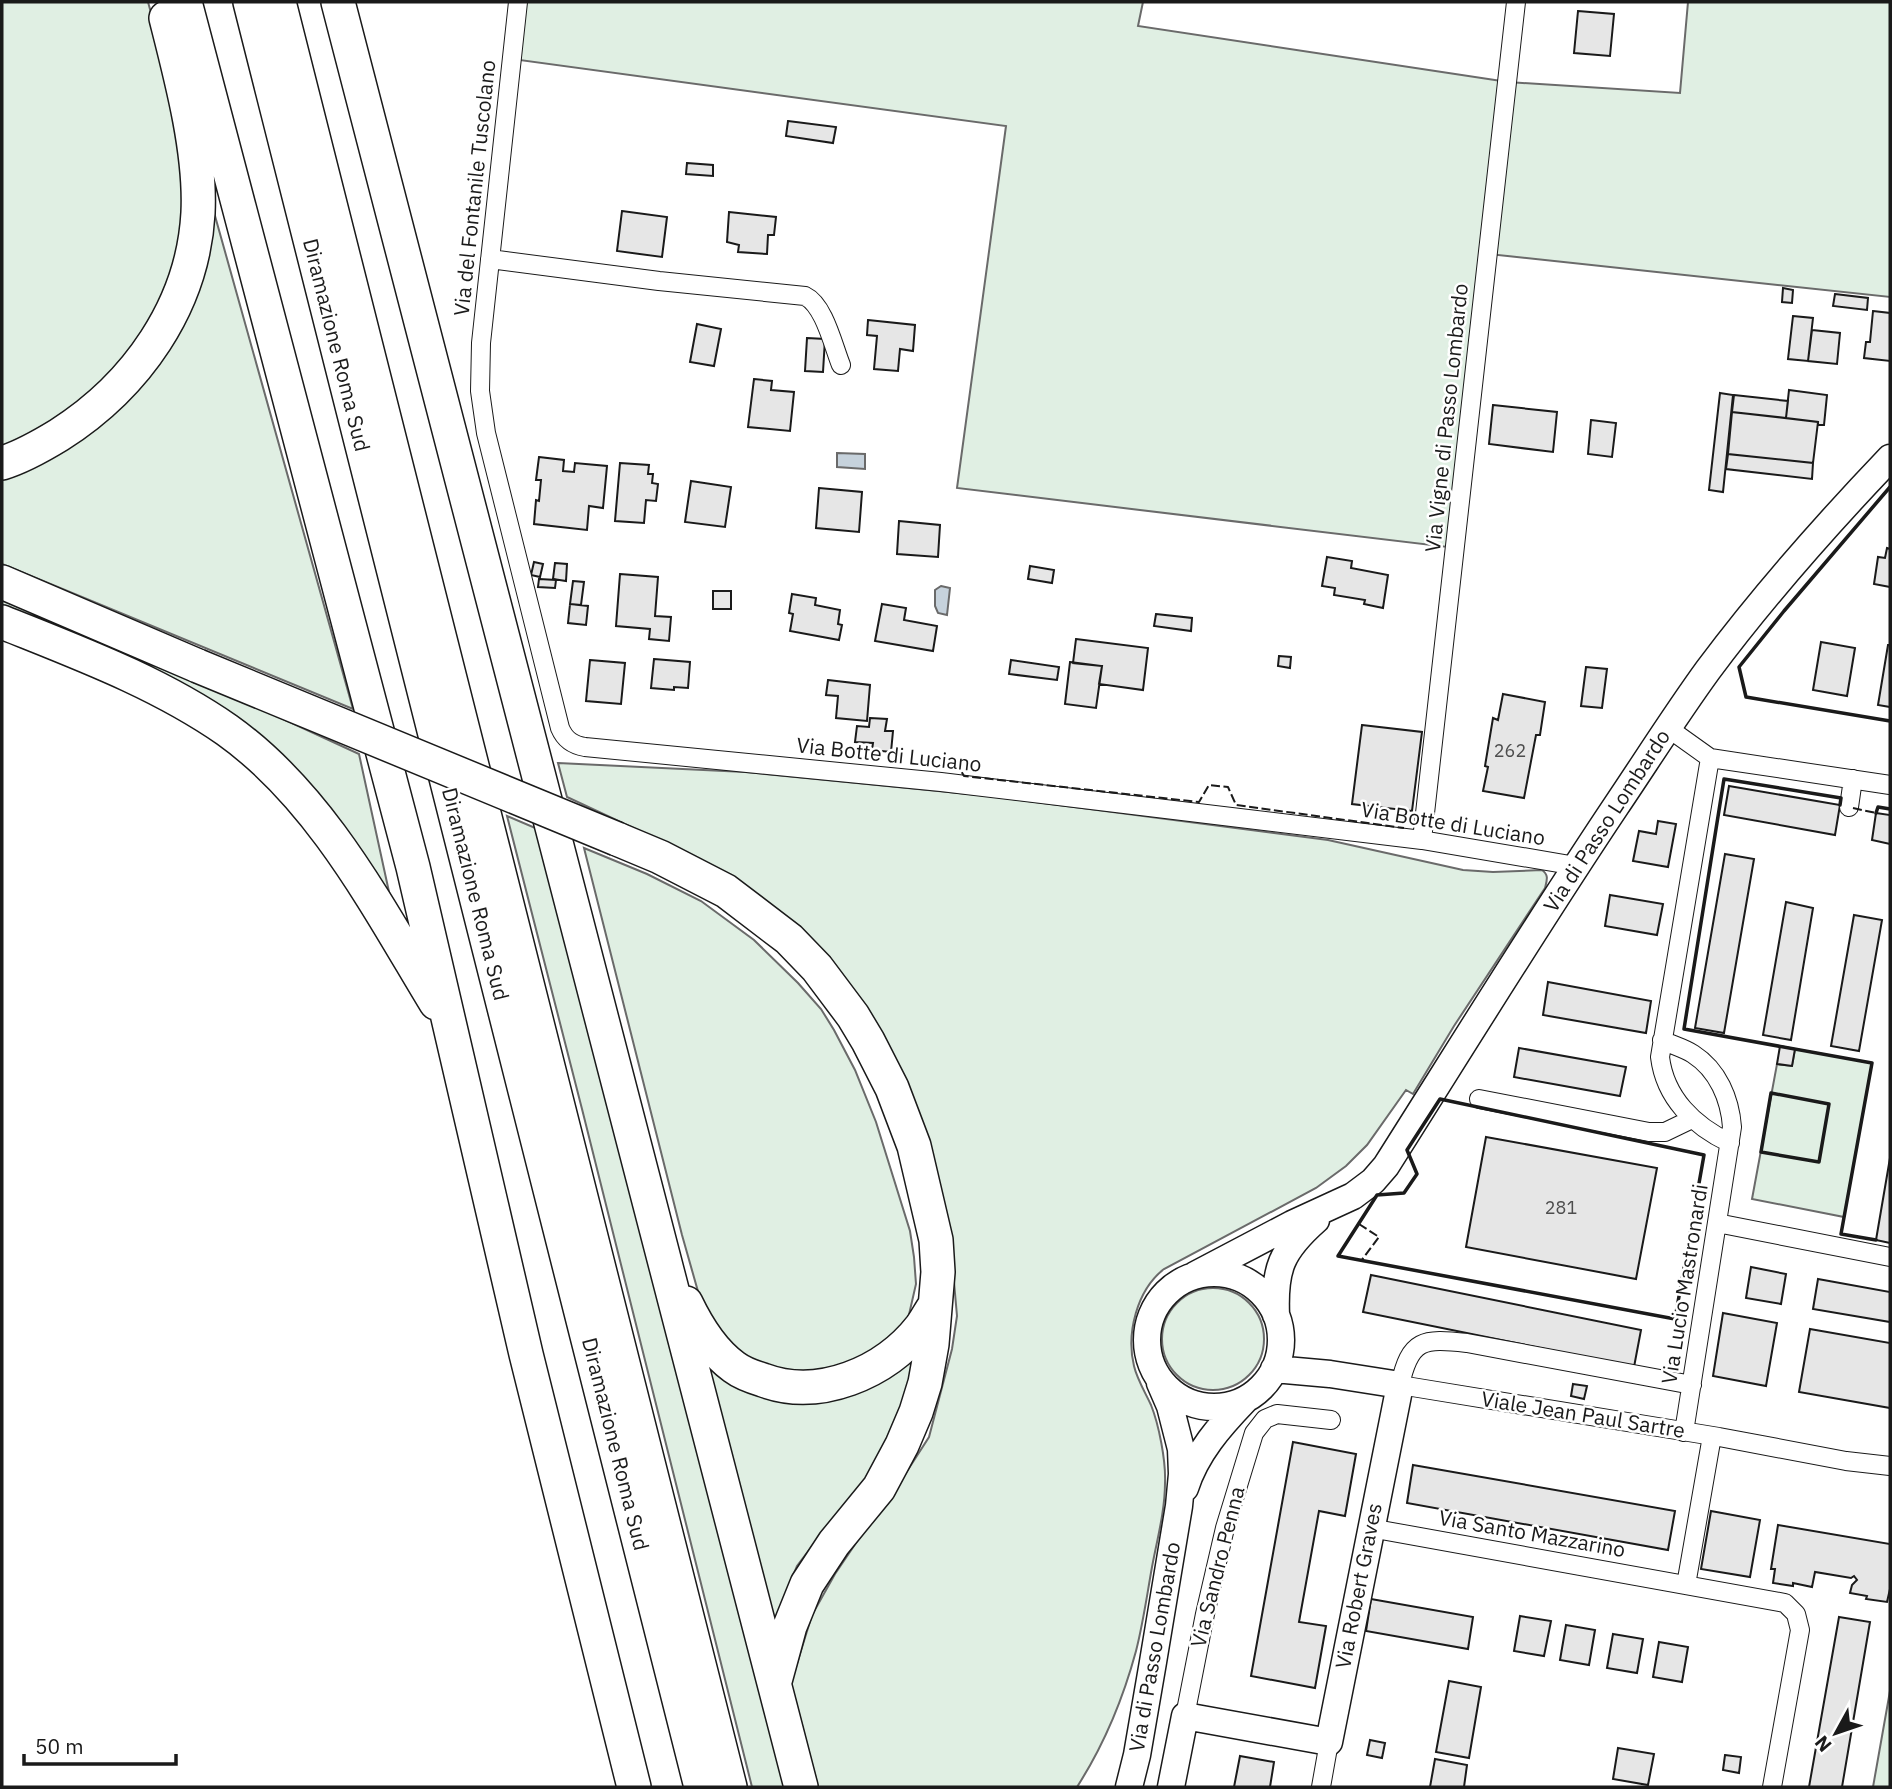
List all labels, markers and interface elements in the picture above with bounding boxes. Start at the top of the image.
street label: Via del Fontanile Tuscolano [447,58,501,317]
street label: Diramazione Roma Sud [297,235,377,454]
street label: Via Vigne di Passo Lombardo [1418,282,1474,554]
street label: Via di Passo Lombardo [1537,724,1676,917]
street label: Via Botte di Luciano [795,730,983,778]
house number: 262 [1494,739,1526,762]
street label: Diramazione Roma Sud [436,784,516,1003]
street label: Via Botte di Luciano [1359,795,1547,851]
street label: Via Lucio Mastronardi [1654,1182,1714,1386]
house number: 281 [1545,1196,1577,1219]
street label: Diramazione Roma Sud [576,1334,656,1553]
street label: Viale Jean Paul Sartre [1479,1384,1687,1444]
street label: Via Sandro Penna [1183,1483,1251,1650]
street label: Via Robert Graves [1328,1501,1388,1671]
street label: Via Santo Mazzarino [1437,1503,1628,1563]
street label: Via di Passo Lombardo [1122,1540,1186,1754]
north arrow [1801,1698,1871,1768]
scale bar [24,1722,177,1766]
text: N [1809,1731,1837,1757]
text: 50 m [35,1732,84,1760]

